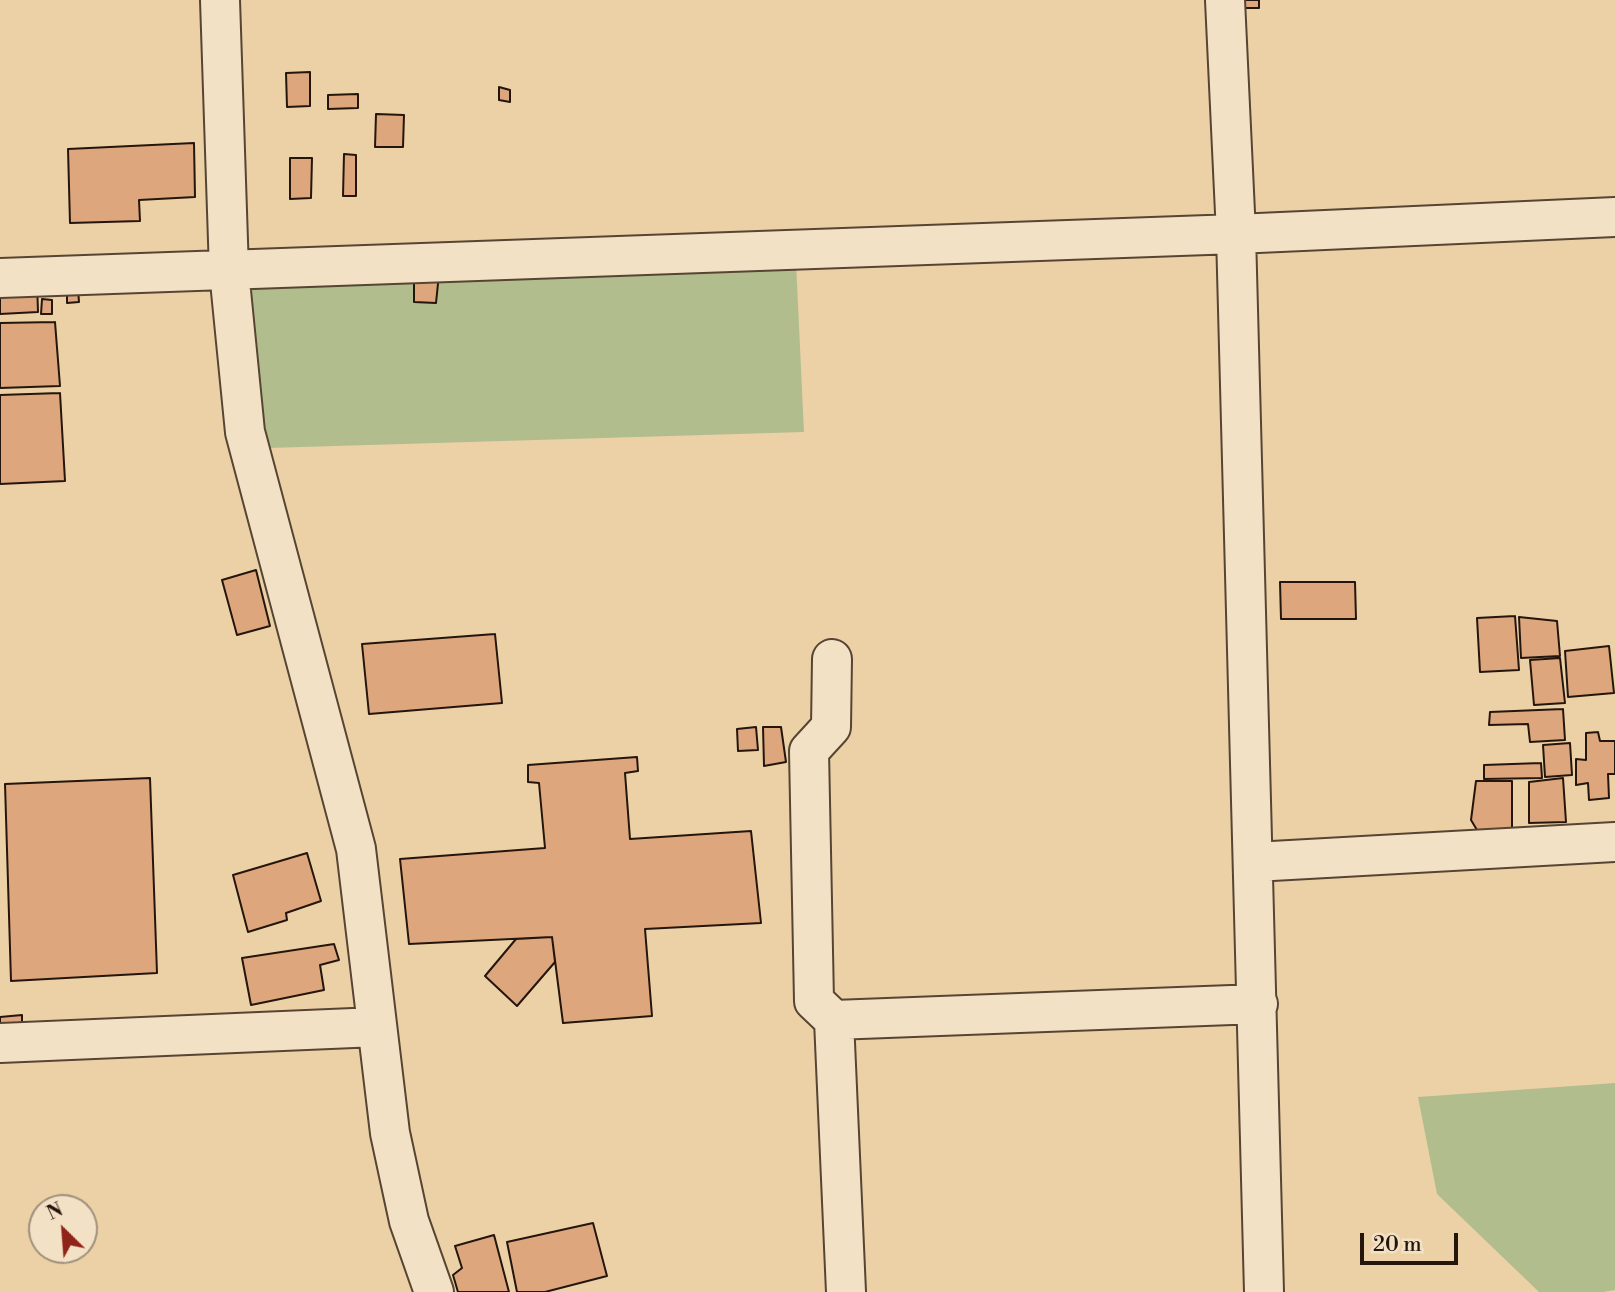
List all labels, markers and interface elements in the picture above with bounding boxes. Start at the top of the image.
north arrow [28,1194,98,1264]
text: N [43,1198,67,1226]
scale bar [1363,1218,1461,1262]
text: 20 m [1373,1232,1422,1258]

